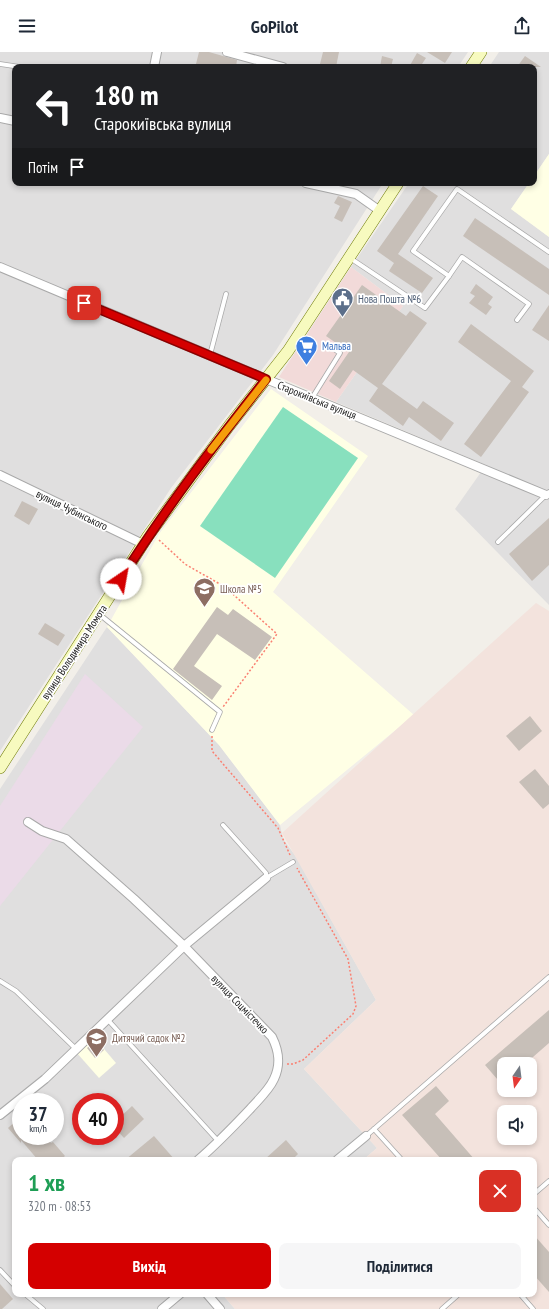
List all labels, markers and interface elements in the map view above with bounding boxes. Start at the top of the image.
icon: menu [16,15,38,37]
text: GoPilot [251,15,298,38]
icon: share [511,15,533,37]
text: 180 m [94,76,158,113]
icon: left [28,80,80,132]
text: Старокиївська вулиця [94,112,231,135]
icon: arrive [66,156,88,178]
text: Потім [28,158,58,177]
pin [67,286,101,320]
public building icon: Нова Пошта №6 [329,286,355,319]
icon: arrive [73,292,95,314]
place label: Нова Пошта №6 [358,292,421,306]
supermarket icon: Мальва [293,333,319,366]
place label: Мальва [322,339,351,353]
street label: Старокиївська вулиця [275,378,359,422]
street label: вулиця Чубинського [34,487,110,533]
position arrow [100,558,142,600]
school or university icon: Школа №5 [192,576,218,609]
place label: Школа №5 [220,582,262,596]
street label: вулиця Володимира Момота [38,602,110,702]
street label: вулиця Соцмістечко [208,972,272,1037]
school or university icon: Дитячий садок №2 [83,1025,109,1058]
place label: Дитячий садок №2 [112,1031,185,1045]
north arrow [497,1057,537,1097]
map controls [497,1057,537,1145]
speed limit sign: 40 [72,1093,124,1145]
text: 37 [28,1101,48,1127]
button: sound [497,1105,537,1145]
text: km/h [29,1122,47,1135]
text: 1 хв [28,1167,65,1198]
button: close [479,1170,521,1212]
text: 320 m · 08:53 [28,1198,91,1215]
button: Вихід [28,1243,271,1289]
button: Поділитися [279,1243,521,1289]

